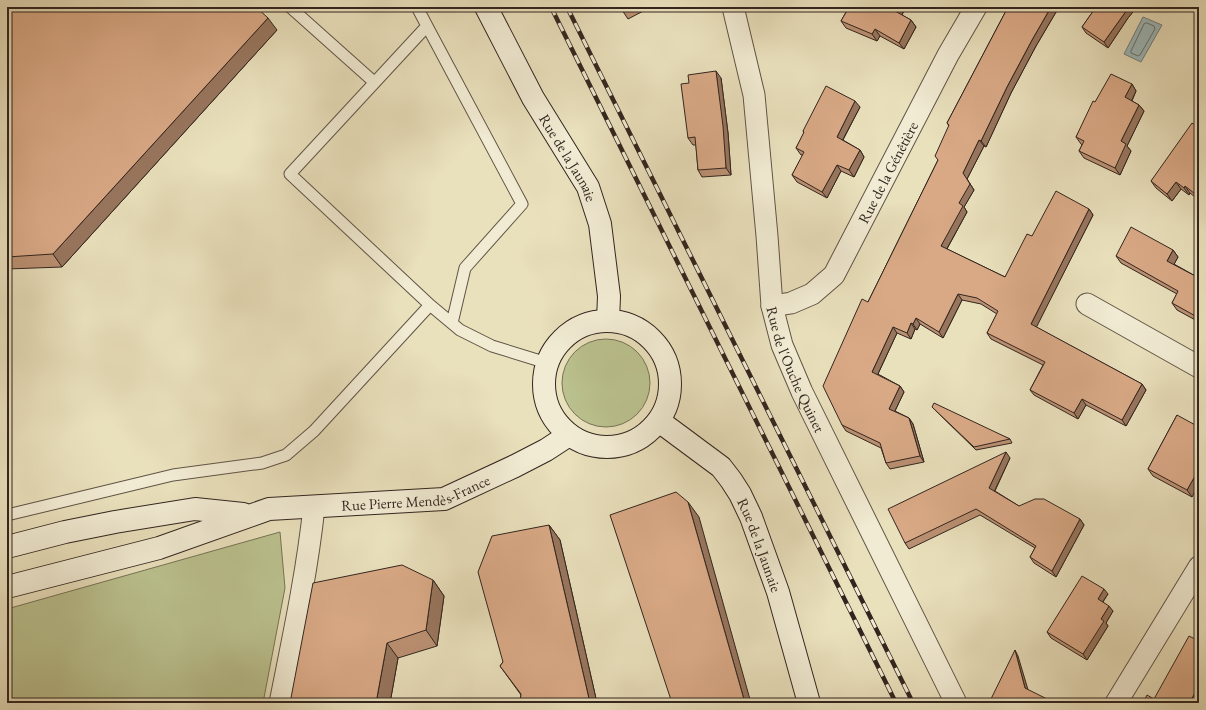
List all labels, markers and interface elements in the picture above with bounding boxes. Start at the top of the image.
street label: Rue de la Jaunaie [535,110,602,204]
street label: Rue de la Génêtière [853,118,922,226]
street label: Rue de l'Ouche Quinet [763,304,830,435]
street label: Rue Pierre Mendès-France [341,470,493,514]
street label: Rue de la Jaunaie [734,495,787,594]

